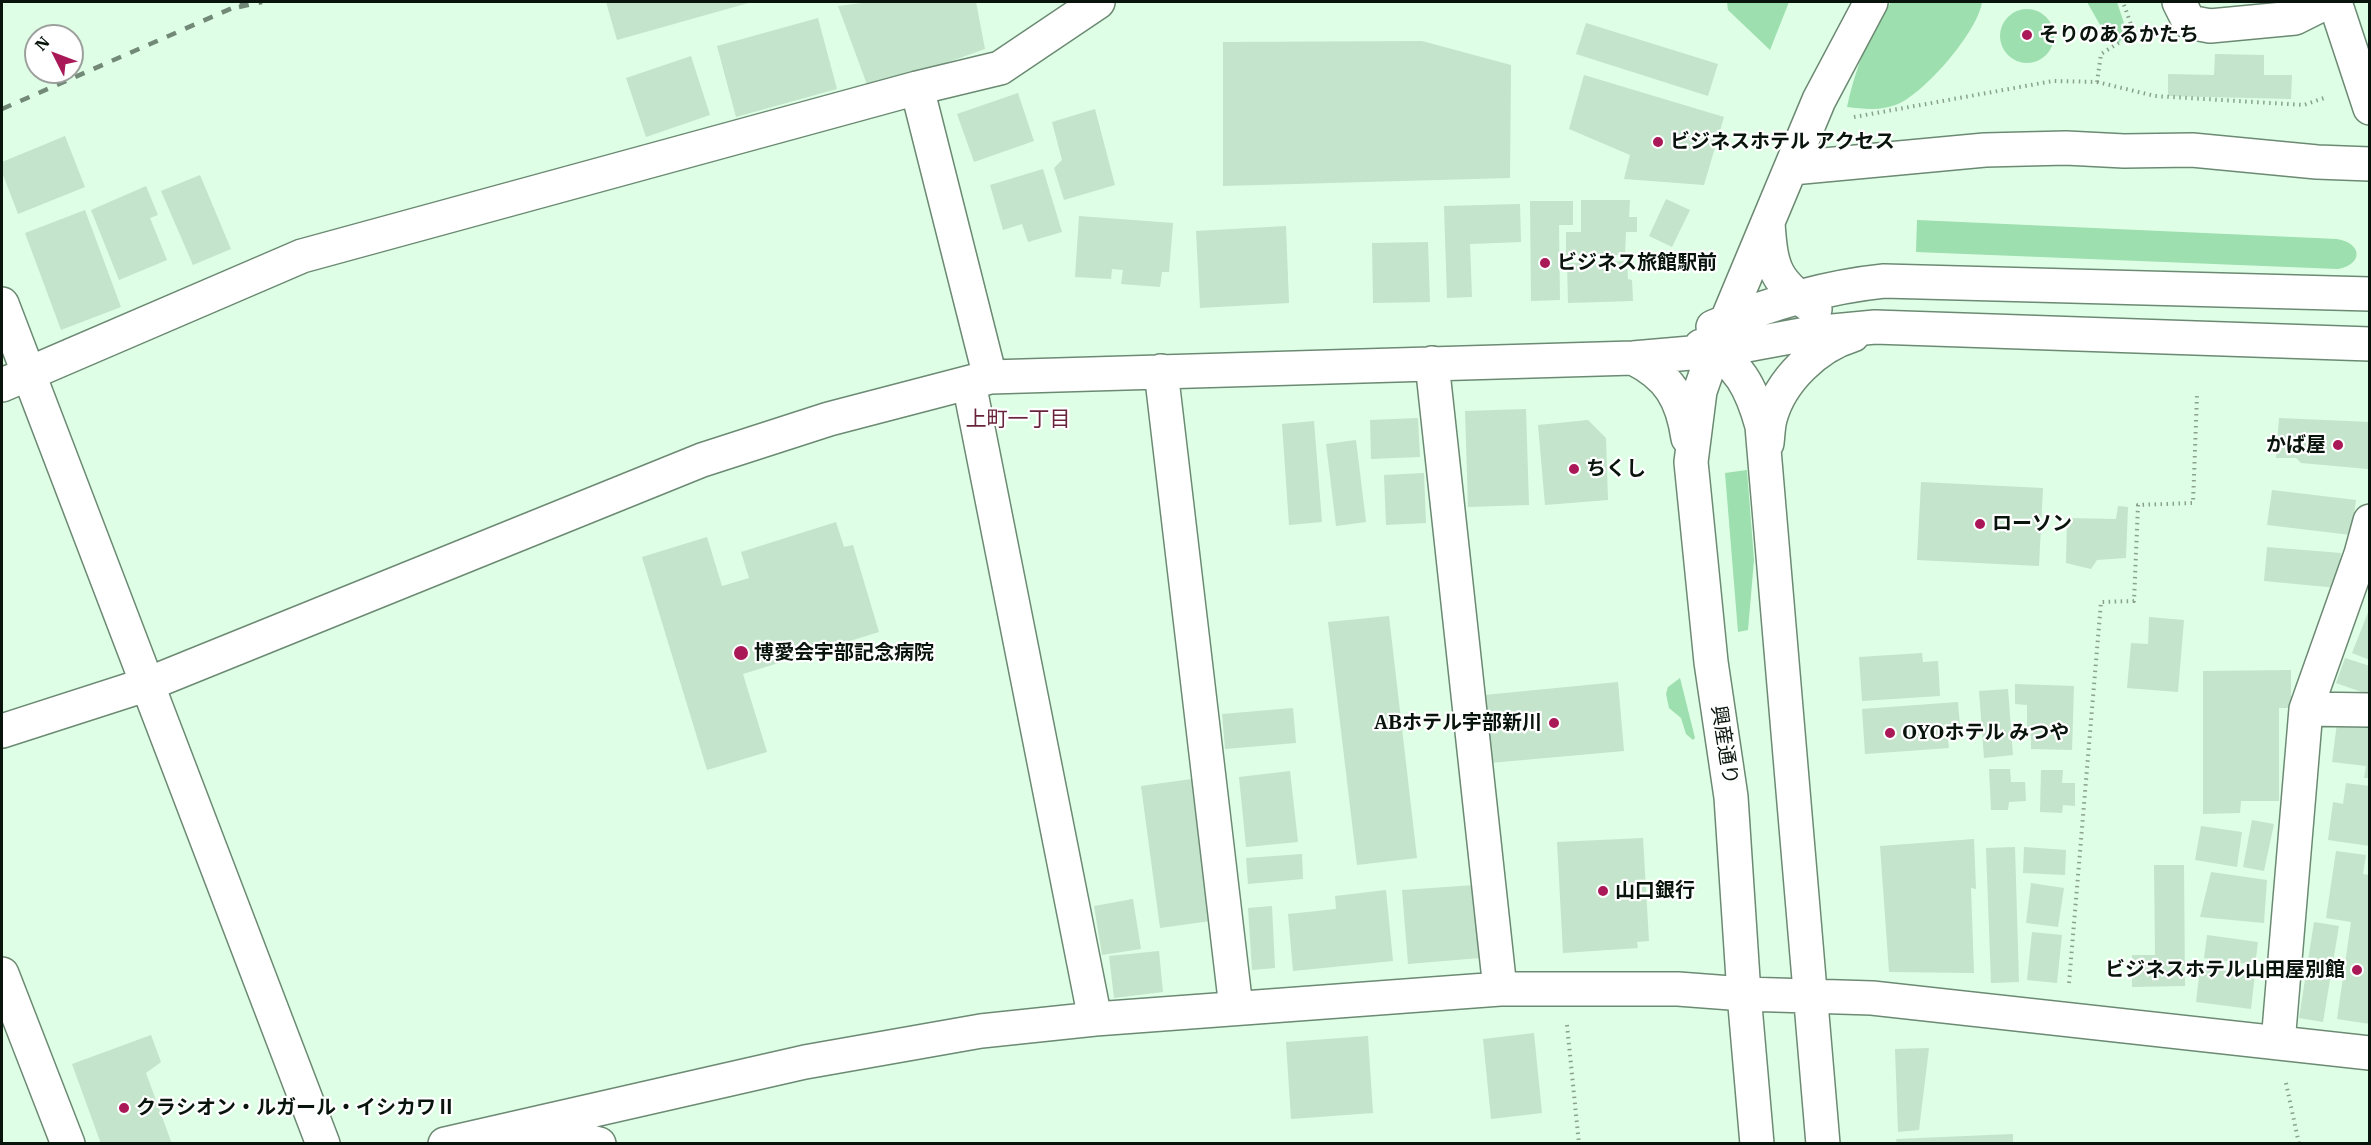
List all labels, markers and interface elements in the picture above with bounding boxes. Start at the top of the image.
place label: そりのあるかたち [2039,23,2199,47]
north arrow [24,24,84,84]
marker: そりのあるかたち [2020,28,2034,42]
text: N [30,32,54,55]
place label: ビジネスホテル アクセス [1670,130,1895,154]
marker: ビジネスホテル アクセス [1651,135,1665,149]
place label: ビジネス旅館駅前 [1557,251,1717,275]
marker: ビジネス旅館駅前 [1538,256,1552,270]
district label: 上町一丁目 [966,407,1070,433]
place label: かば屋 [2266,433,2326,457]
marker: かば屋 [2331,438,2345,452]
place label: ちくし [1586,457,1646,481]
marker: ちくし [1567,462,1581,476]
place label: ローソン [1992,512,2072,536]
marker: ローソン [1973,517,1987,531]
place label: 博愛会宇部記念病院 [754,641,934,665]
marker: 博愛会宇部記念病院 [732,644,750,662]
street label: 興産通り [1706,704,1742,786]
place label: ABホテル宇部新川 [1374,711,1542,735]
marker: ABホテル宇部新川 [1547,716,1561,730]
place label: OYOホテル みつや [1902,721,2069,745]
marker: OYOホテル みつや [1883,726,1897,740]
place label: 山口銀行 [1615,879,1695,903]
marker: 山口銀行 [1596,884,1610,898]
place label: ビジネスホテル山田屋別館 [2105,958,2345,982]
marker: ビジネスホテル山田屋別館 [2350,963,2364,977]
place label: クラシオン・ルガール・イシカワⅡ [136,1096,456,1120]
marker: クラシオン・ルガール・イシカワⅡ [117,1101,131,1115]

